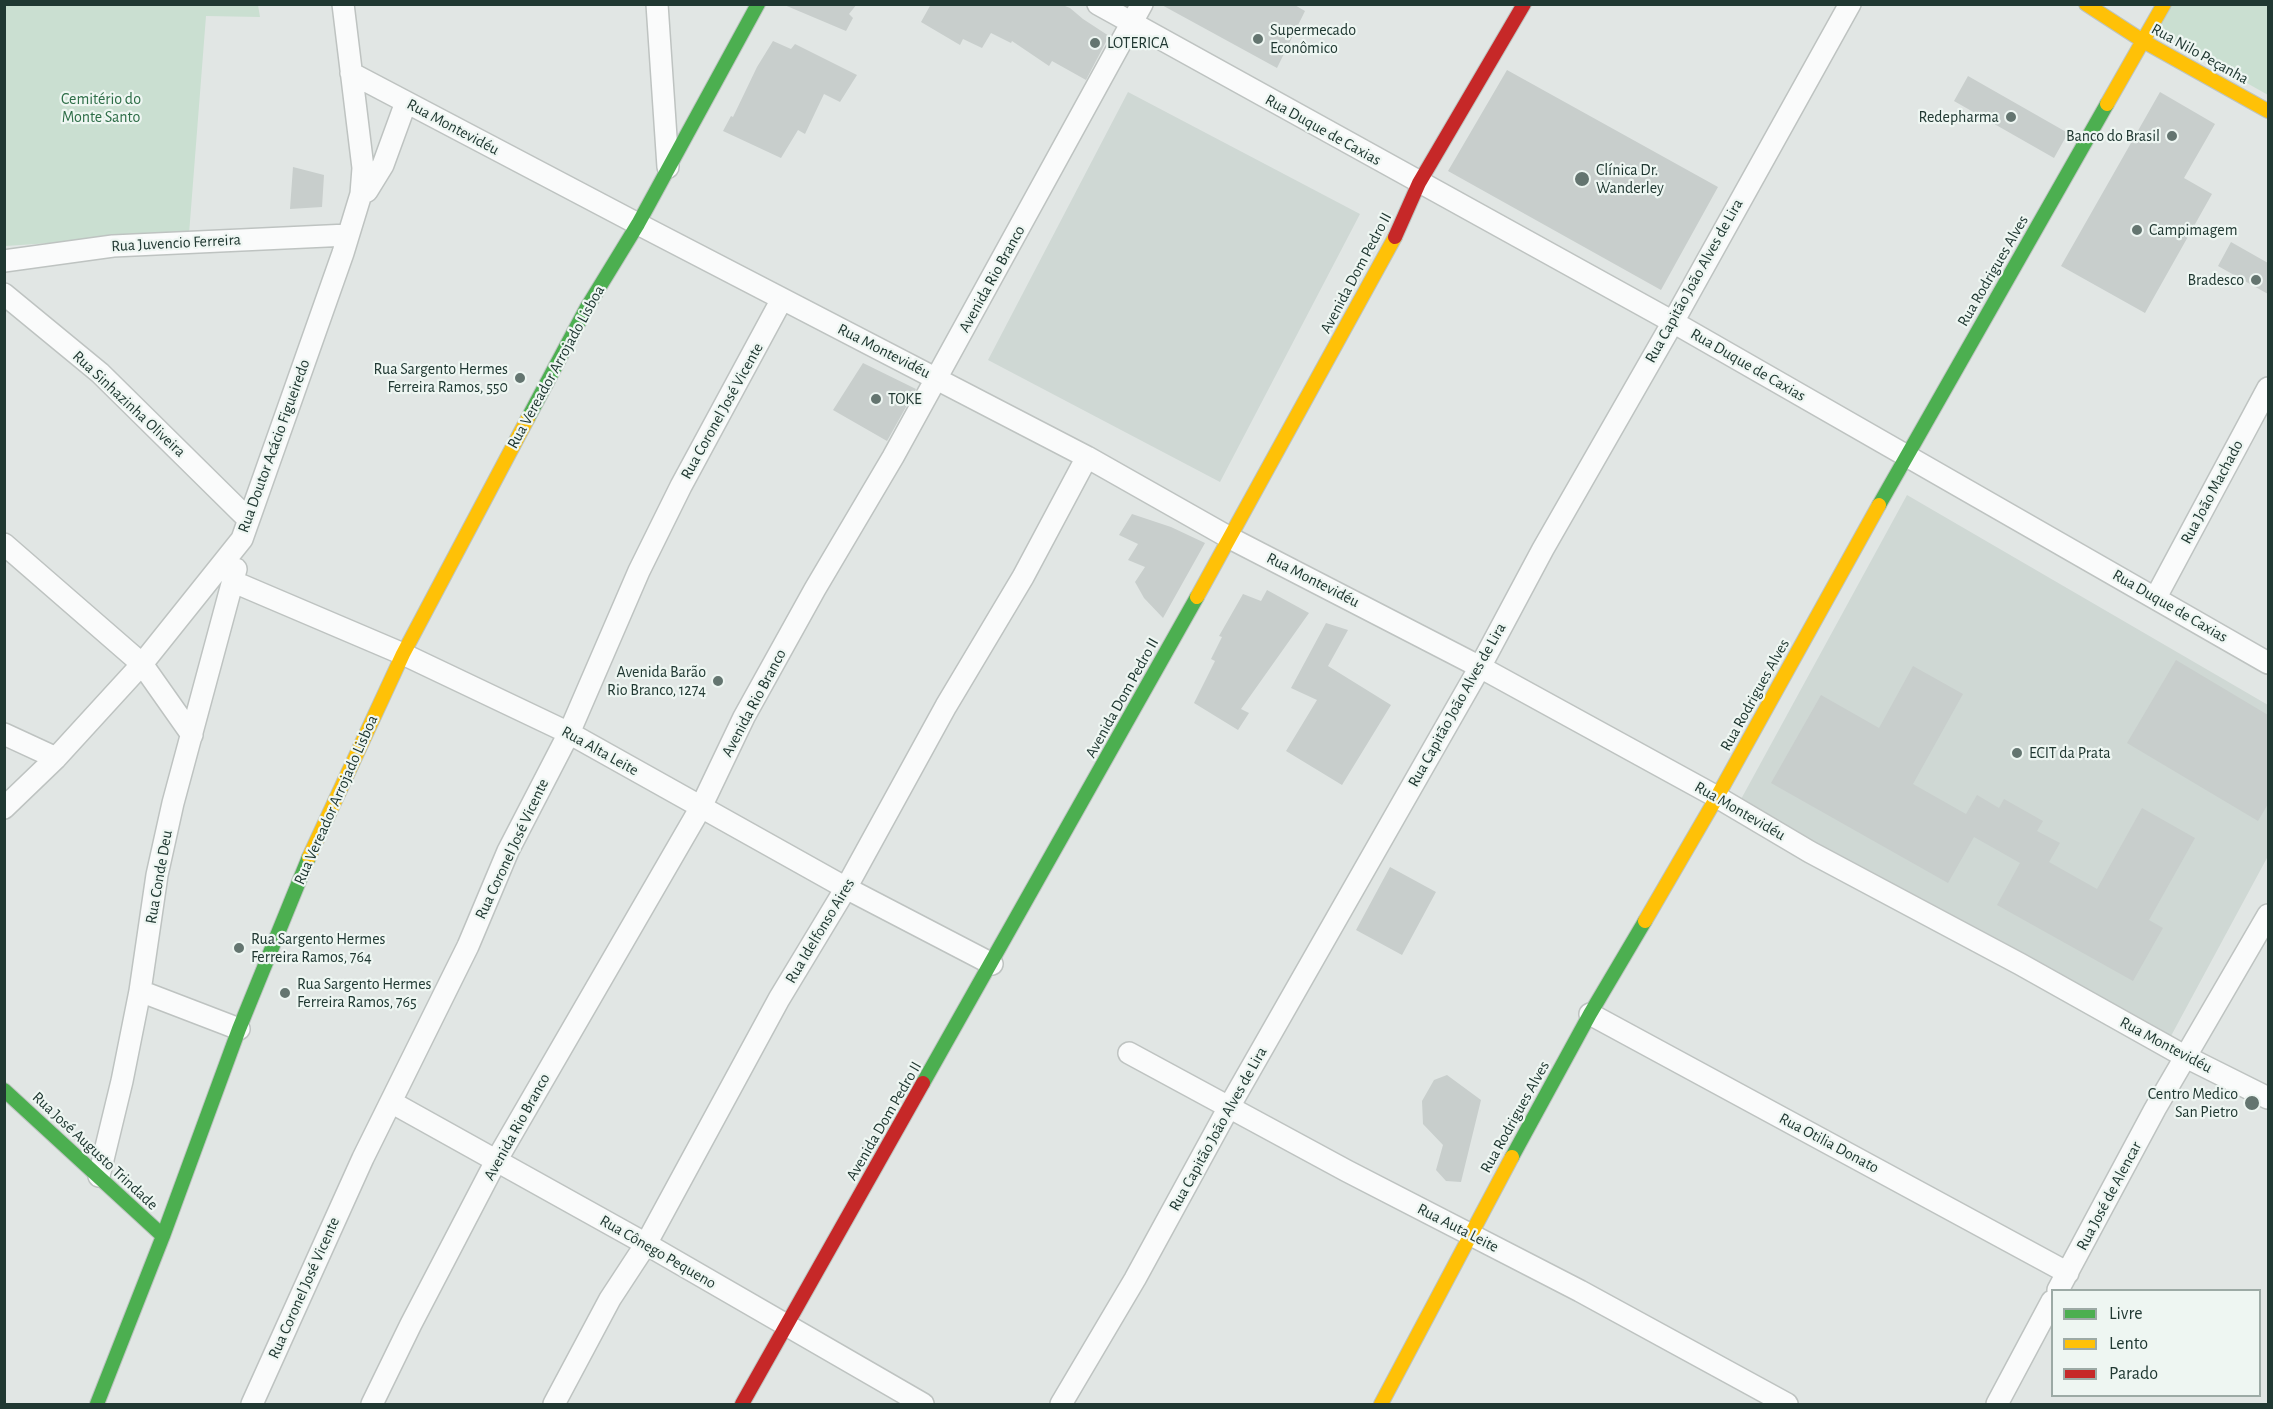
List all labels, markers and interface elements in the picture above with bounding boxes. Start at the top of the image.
street label: Rua Nilo Peçanha [2148,19,2252,89]
place label: Supermecado Econômico [1270,20,1356,58]
marker: Supermecado Econômico [1251,32,1265,46]
place label: LOTERICA [1107,33,1169,53]
marker: LOTERICA [1088,36,1102,50]
park label: Cemitério do Monte Santo [61,89,141,127]
street label: Rua Duque de Caxias [1262,90,1384,170]
street label: Rua Montevidéu [404,95,502,159]
place label: Redepharma [1919,107,1999,127]
marker: Redepharma [2004,110,2018,124]
place label: Banco do Brasil [2066,126,2160,146]
marker: Banco do Brasil [2165,129,2179,143]
place label: Clínica Dr. Wanderley [1596,160,1664,198]
marker: Clínica Dr. Wanderley [1573,170,1591,188]
street label: Rua Capitão João Alves de Lira [1641,196,1747,366]
street label: Avenida Dom Pedro II [1316,209,1396,337]
street label: Rua Rodrigues Alves [1953,212,2033,330]
place label: Campimagem [2149,220,2238,240]
street label: Avenida Rio Branco [955,222,1029,336]
marker: Campimagem [2130,223,2144,237]
street label: Rua Juvencio Ferreira [111,230,241,256]
place label: Bradesco [2188,270,2244,290]
marker: Bradesco [2249,273,2263,287]
street label: Rua Vereador Arrojado Lisboa [503,282,609,452]
street label: Rua Montevidéu [834,319,934,383]
street label: Rua Duque de Caxias [1687,324,1809,406]
street label: Rua Coronel José Vicente [677,339,767,483]
street label: Rua Sinhazinha Oliveira [69,347,189,461]
street label: Rua Doutor Acácio Figueiredo [234,357,314,535]
place label: Rua Sargento Hermes Ferreira Ramos, 550 [374,359,508,397]
marker: Rua Sargento Hermes Ferreira Ramos, 550 [513,371,527,385]
place label: TOKE [888,389,922,409]
marker: TOKE [869,392,883,406]
street label: Rua João Machado [2177,437,2247,547]
street label: Rua Montevidéu [1263,548,1363,612]
street label: Rua Duque de Caxias [2109,565,2231,647]
street label: Rua Capitão João Alves de Lira [1404,620,1510,790]
street label: Avenida Dom Pedro II [1081,635,1163,761]
street label: Rua Rodrigues Alves [1716,636,1794,754]
street label: Avenida Rio Branco [717,646,791,760]
place label: Avenida Barão Rio Branco, 1274 [607,662,706,700]
marker: Avenida Barão Rio Branco, 1274 [711,674,725,688]
street label: Rua Vereador Arrojado Lisboa [290,712,382,888]
street label: Rua Alta Leite [558,722,642,780]
place label: ECIT da Prata [2029,743,2111,763]
marker: ECIT da Prata [2010,746,2024,760]
street label: Rua Coronel José Vicente [471,776,553,922]
street label: Rua Montevidéu [1691,777,1789,845]
street label: Rua Conde Deu [141,829,177,925]
street label: Rua Idelfonso Aires [781,875,859,987]
place label: Rua Sargento Hermes Ferreira Ramos, 764 [251,929,385,967]
marker: Rua Sargento Hermes Ferreira Ramos, 764 [232,941,246,955]
place label: Rua Sargento Hermes Ferreira Ramos, 765 [297,974,431,1012]
marker: Rua Sargento Hermes Ferreira Ramos, 765 [278,986,292,1000]
street label: Rua Montevidéu [2117,1013,2215,1077]
street label: Rua Capitão João Alves de Lira [1165,1044,1271,1214]
street label: Avenida Dom Pedro II [842,1058,926,1184]
street label: Rua Rodrigues Alves [1476,1058,1554,1176]
street label: Avenida Rio Branco [480,1070,554,1184]
place label: Centro Medico San Pietro [2148,1084,2238,1122]
street label: Rua José Augusto Trindade [28,1088,162,1214]
marker: Centro Medico San Pietro [2243,1094,2261,1112]
street label: Rua Otilia Donato [1776,1109,1882,1177]
street label: Rua José de Alencar [2072,1138,2146,1254]
street label: Rua Auta Leite [1414,1199,1502,1257]
street label: Rua Cônego Pequeno [596,1211,720,1293]
street label: Rua Coronel José Vicente [264,1214,344,1362]
legend [2051,1289,2261,1397]
text: Livre [2109,1305,2143,1323]
text: Lento [2109,1335,2148,1353]
text: Parado [2109,1365,2158,1383]

